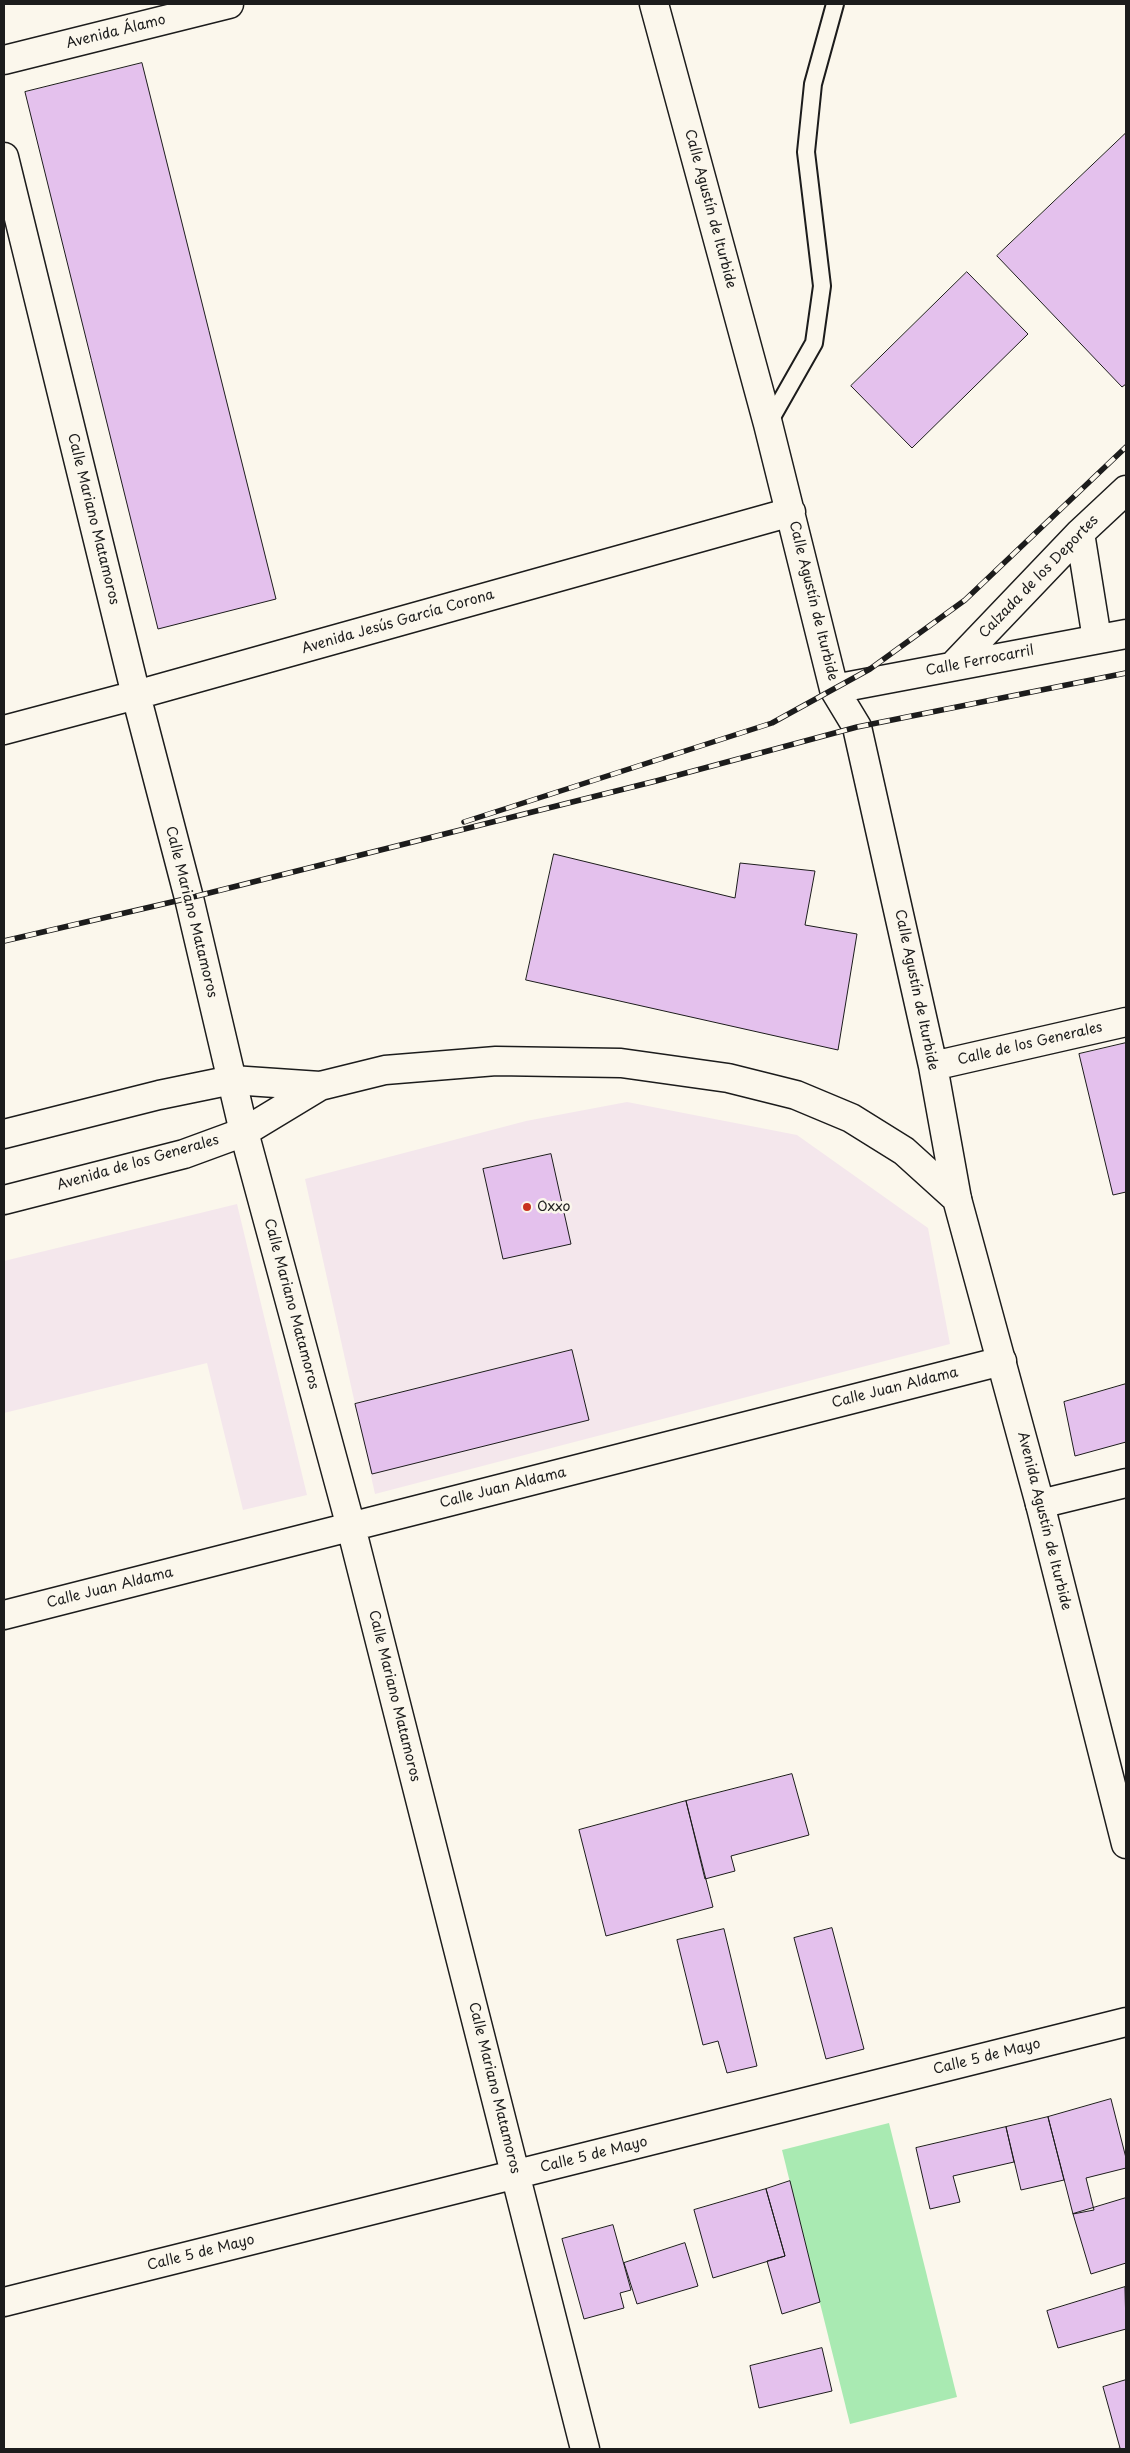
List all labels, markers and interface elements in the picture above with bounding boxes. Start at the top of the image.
street label: Avenida Álamo [65,12,167,52]
street label: Calle Agustín de Iturbide [681,128,739,290]
street label: Calle Mariano Matamoros [64,431,122,607]
street label: Calzada de los Deportes [976,512,1102,642]
street label: Calle Agustín de Iturbide [785,519,841,683]
street label: Avenida Jesús García Corona [300,586,496,658]
street label: Calle Ferrocarril [924,642,1036,680]
street label: Calle Mariano Matamoros [162,824,220,1000]
street label: Calle Agustín de Iturbide [891,908,941,1072]
street label: Calle de los Generales [956,1019,1104,1069]
street label: Avenida de los Generales [55,1132,221,1194]
place label: Oxxo [537,1199,570,1215]
marker: Oxxo [521,1201,533,1213]
street label: Calle Mariano Matamoros [260,1217,322,1391]
street label: Calle Juan Aldama [830,1364,960,1412]
street label: Avenida Agustín de Iturbide [1014,1430,1074,1612]
street label: Calle Juan Aldama [438,1464,568,1512]
street label: Calle Juan Aldama [45,1564,175,1612]
street label: Calle Mariano Matamoros [365,1608,423,1784]
street label: Calle Mariano Matamoros [465,2000,523,2176]
street label: Calle 5 de Mayo [932,2036,1042,2078]
street label: Calle 5 de Mayo [539,2134,649,2176]
street label: Calle 5 de Mayo [146,2232,256,2274]

